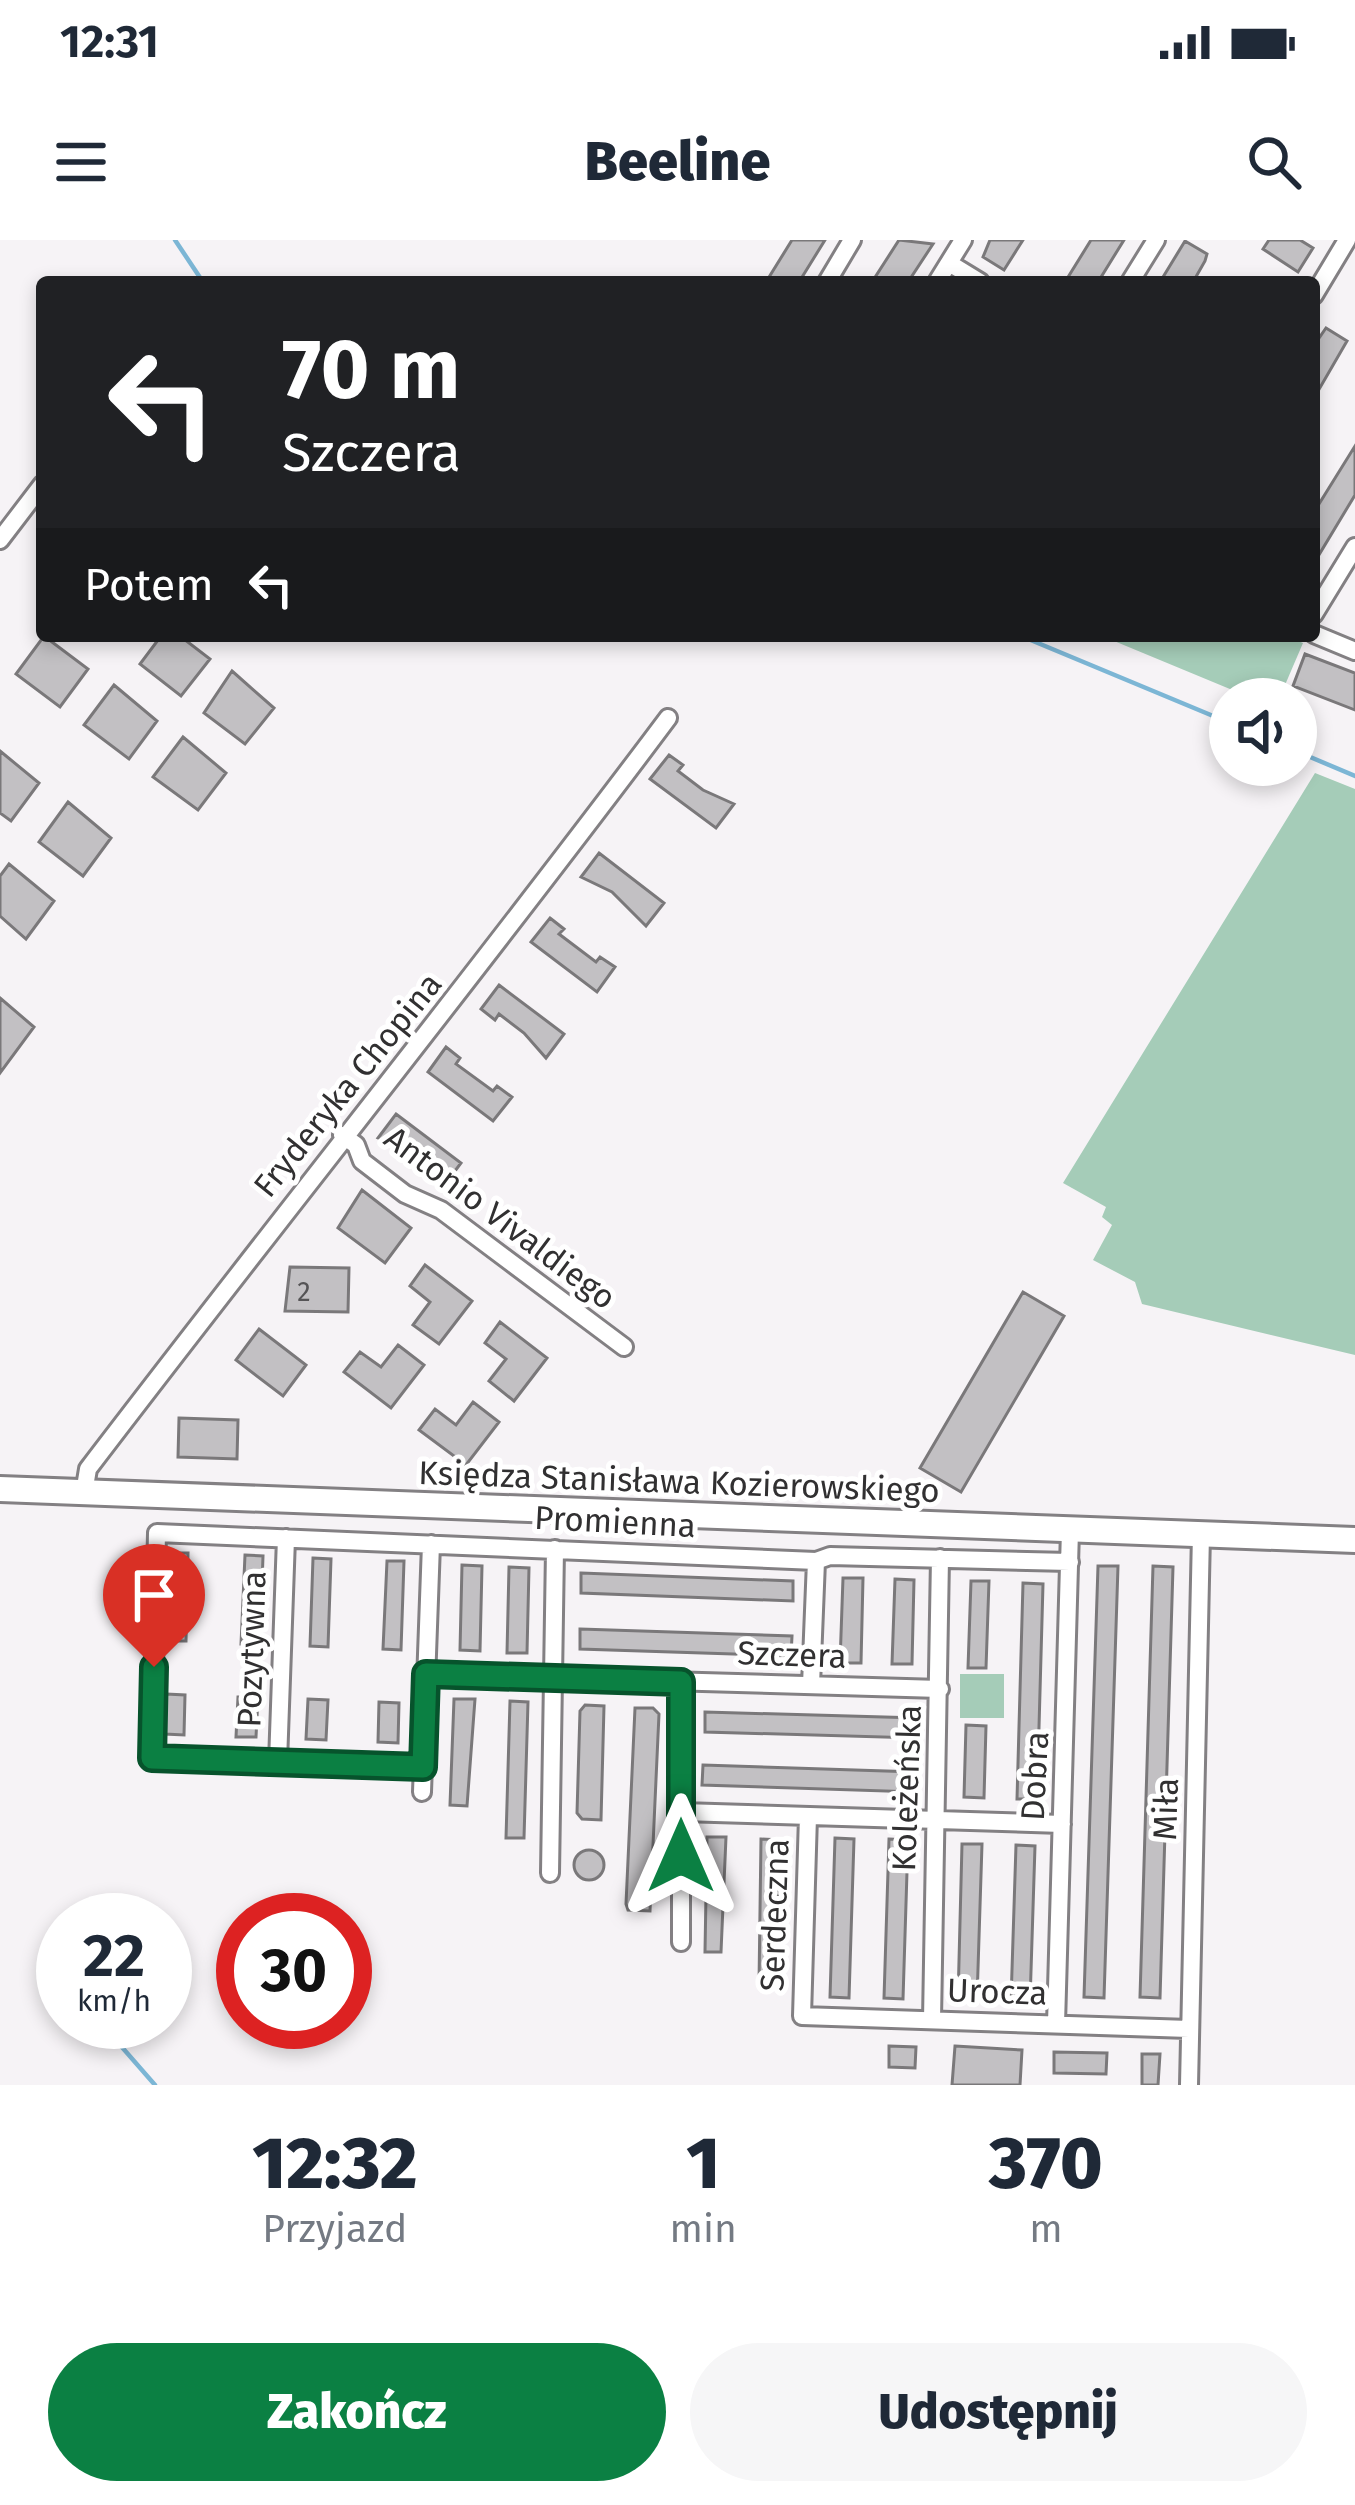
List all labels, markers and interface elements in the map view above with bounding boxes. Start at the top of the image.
text: 12:31 [60,15,159,69]
icon: menu [48,129,114,195]
icon: search [1241,129,1307,195]
text: Beeline [585,130,770,194]
text: 70 m [282,319,460,420]
icon: left [84,324,240,480]
text: Szczera [282,421,461,485]
icon: left [238,552,304,618]
text: Potem [84,558,214,612]
map controls [1209,678,1317,786]
button: sound [1209,678,1317,786]
street label: Fryderyka Chopina [245,965,451,1205]
street label: Antonio Vivaldiego [377,1118,623,1318]
house number: 2 [297,1276,311,1308]
street label: Księdza Stanisława Kozierowskiego [418,1453,940,1511]
street label: Promienna [533,1498,697,1546]
pin [103,1544,205,1667]
icon: arrive [121,1562,187,1628]
street label: Pozytywna [229,1570,275,1728]
street label: Szczera [737,1633,847,1677]
street label: Koleżeńska [884,1704,930,1872]
street label: Dobra [1013,1730,1057,1822]
street label: Miła [1145,1777,1187,1841]
position arrow [618,1793,744,1919]
street label: Serdeczna [752,1838,798,1992]
speed limit sign: 30 [216,1893,372,2049]
text: 22 [83,1920,145,1992]
street label: Urocza [946,1970,1048,2014]
text: km/h [77,1983,151,2019]
text: 12:32 [252,2121,417,2207]
text: 1 [686,2121,720,2207]
text: 370 [989,2121,1103,2207]
text: Przyjazd [262,2206,407,2252]
text: min [670,2206,737,2252]
text: m [1029,2206,1063,2252]
button: Zakończ [48,2343,666,2481]
button: Udostępnij [690,2343,1307,2481]

